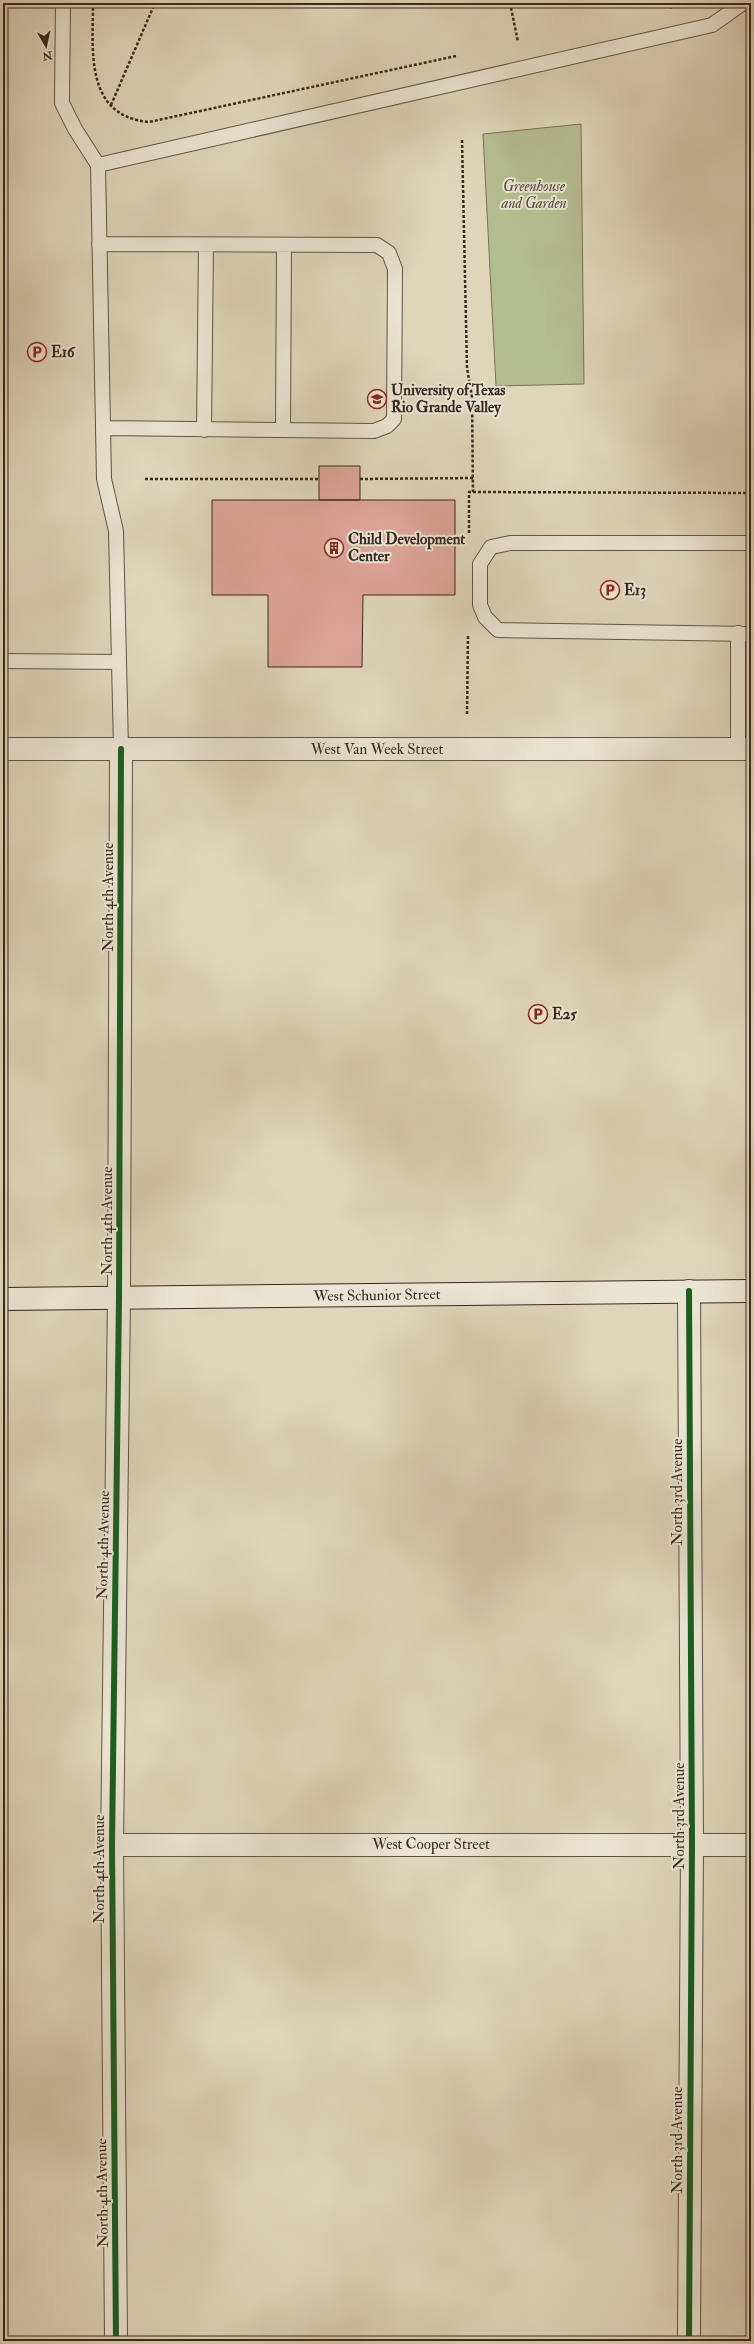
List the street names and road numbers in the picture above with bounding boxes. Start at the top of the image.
street label: West Van Week Street [310,740,443,759]
street label: North 4th Avenue [99,842,118,952]
street label: North 4th Avenue [98,1166,117,1276]
street label: West Schunior Street [312,1285,441,1306]
street label: North 3rd Avenue [668,1439,687,1546]
street label: North 4th Avenue [93,1490,114,1600]
street label: North 3rd Avenue [670,1763,689,1870]
street label: North 4th Avenue [90,1814,109,1924]
street label: West Cooper Street [371,1835,490,1855]
street label: North 3rd Avenue [668,2087,687,2194]
street label: North 4th Avenue [92,2138,113,2248]

